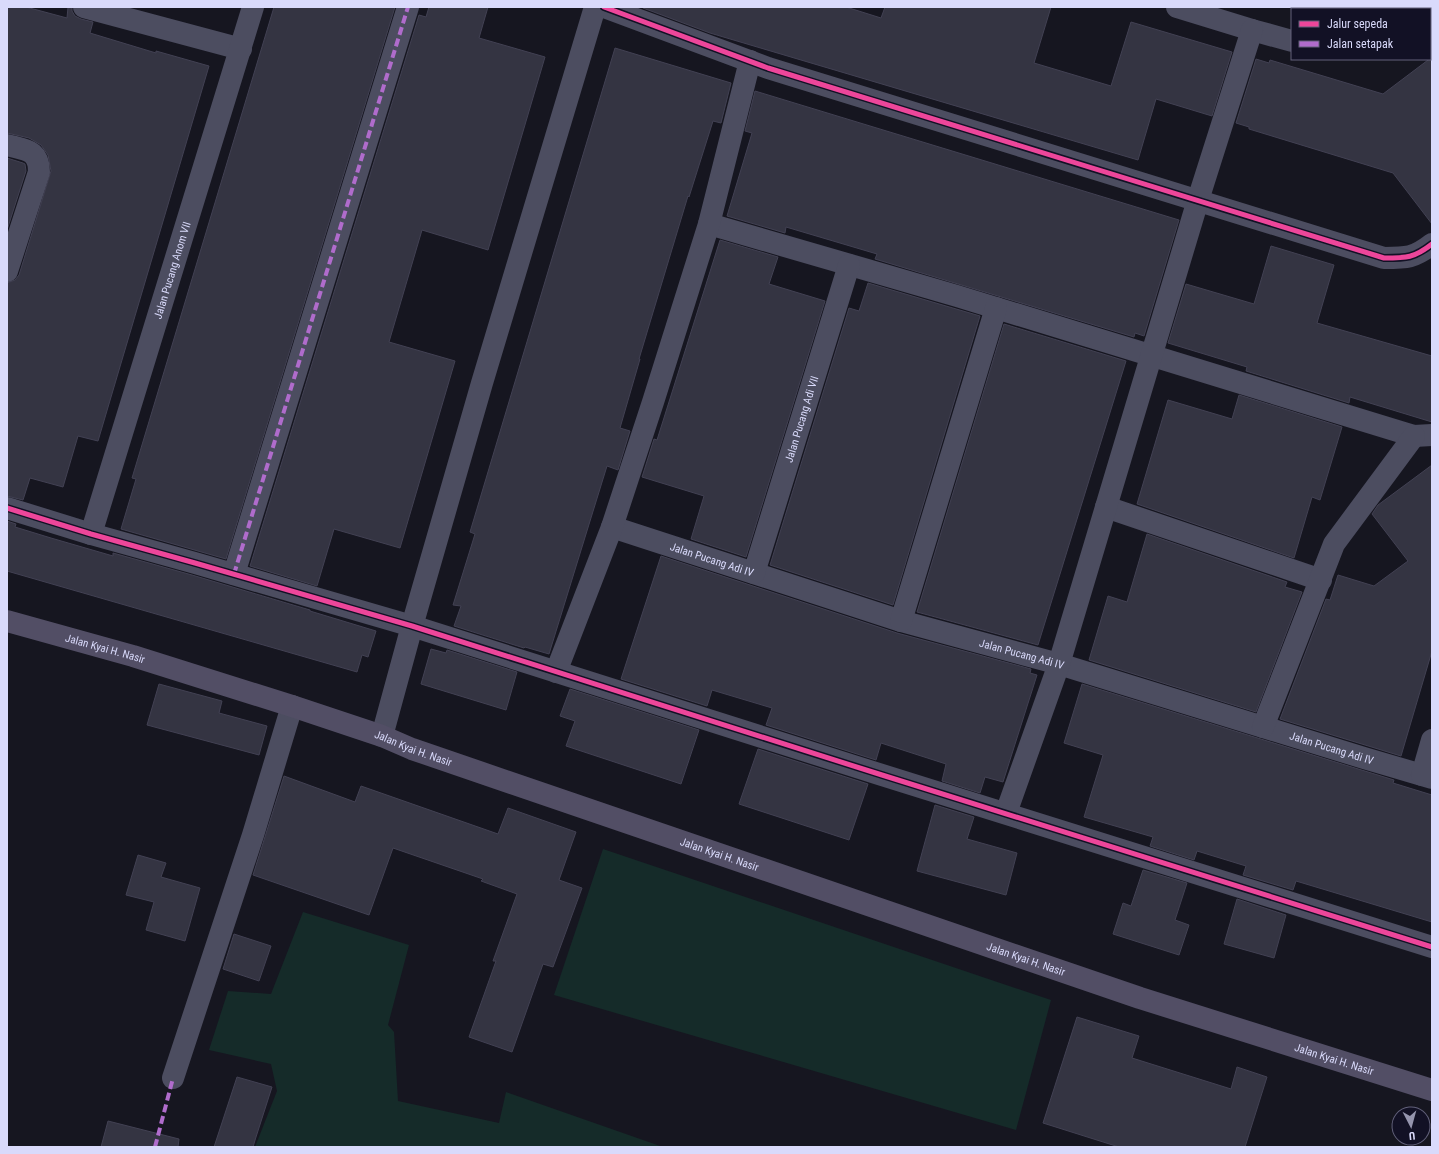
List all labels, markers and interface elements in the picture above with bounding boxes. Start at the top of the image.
legend [1291,8,1431,60]
text: Jalur sepeda [1327,17,1388,31]
text: Jalan setapak [1327,37,1394,51]
street label: Jalan Pucang Anom VII [152,220,194,321]
street label: Jalan Pucang Adi VII [782,374,821,464]
street label: Jalan Pucang Adi IV [668,540,755,580]
street label: Jalan Kyai H. Nasir [64,632,147,667]
street label: Jalan Pucang Adi IV [978,637,1065,672]
street label: Jalan Kyai H. Nasir [373,728,454,769]
street label: Jalan Pucang Adi IV [1288,729,1375,767]
street label: Jalan Kyai H. Nasir [678,835,761,874]
street label: Jalan Kyai H. Nasir [985,940,1068,979]
street label: Jalan Kyai H. Nasir [1293,1041,1376,1078]
north arrow [1391,1106,1431,1146]
text: U [1408,1129,1416,1142]

